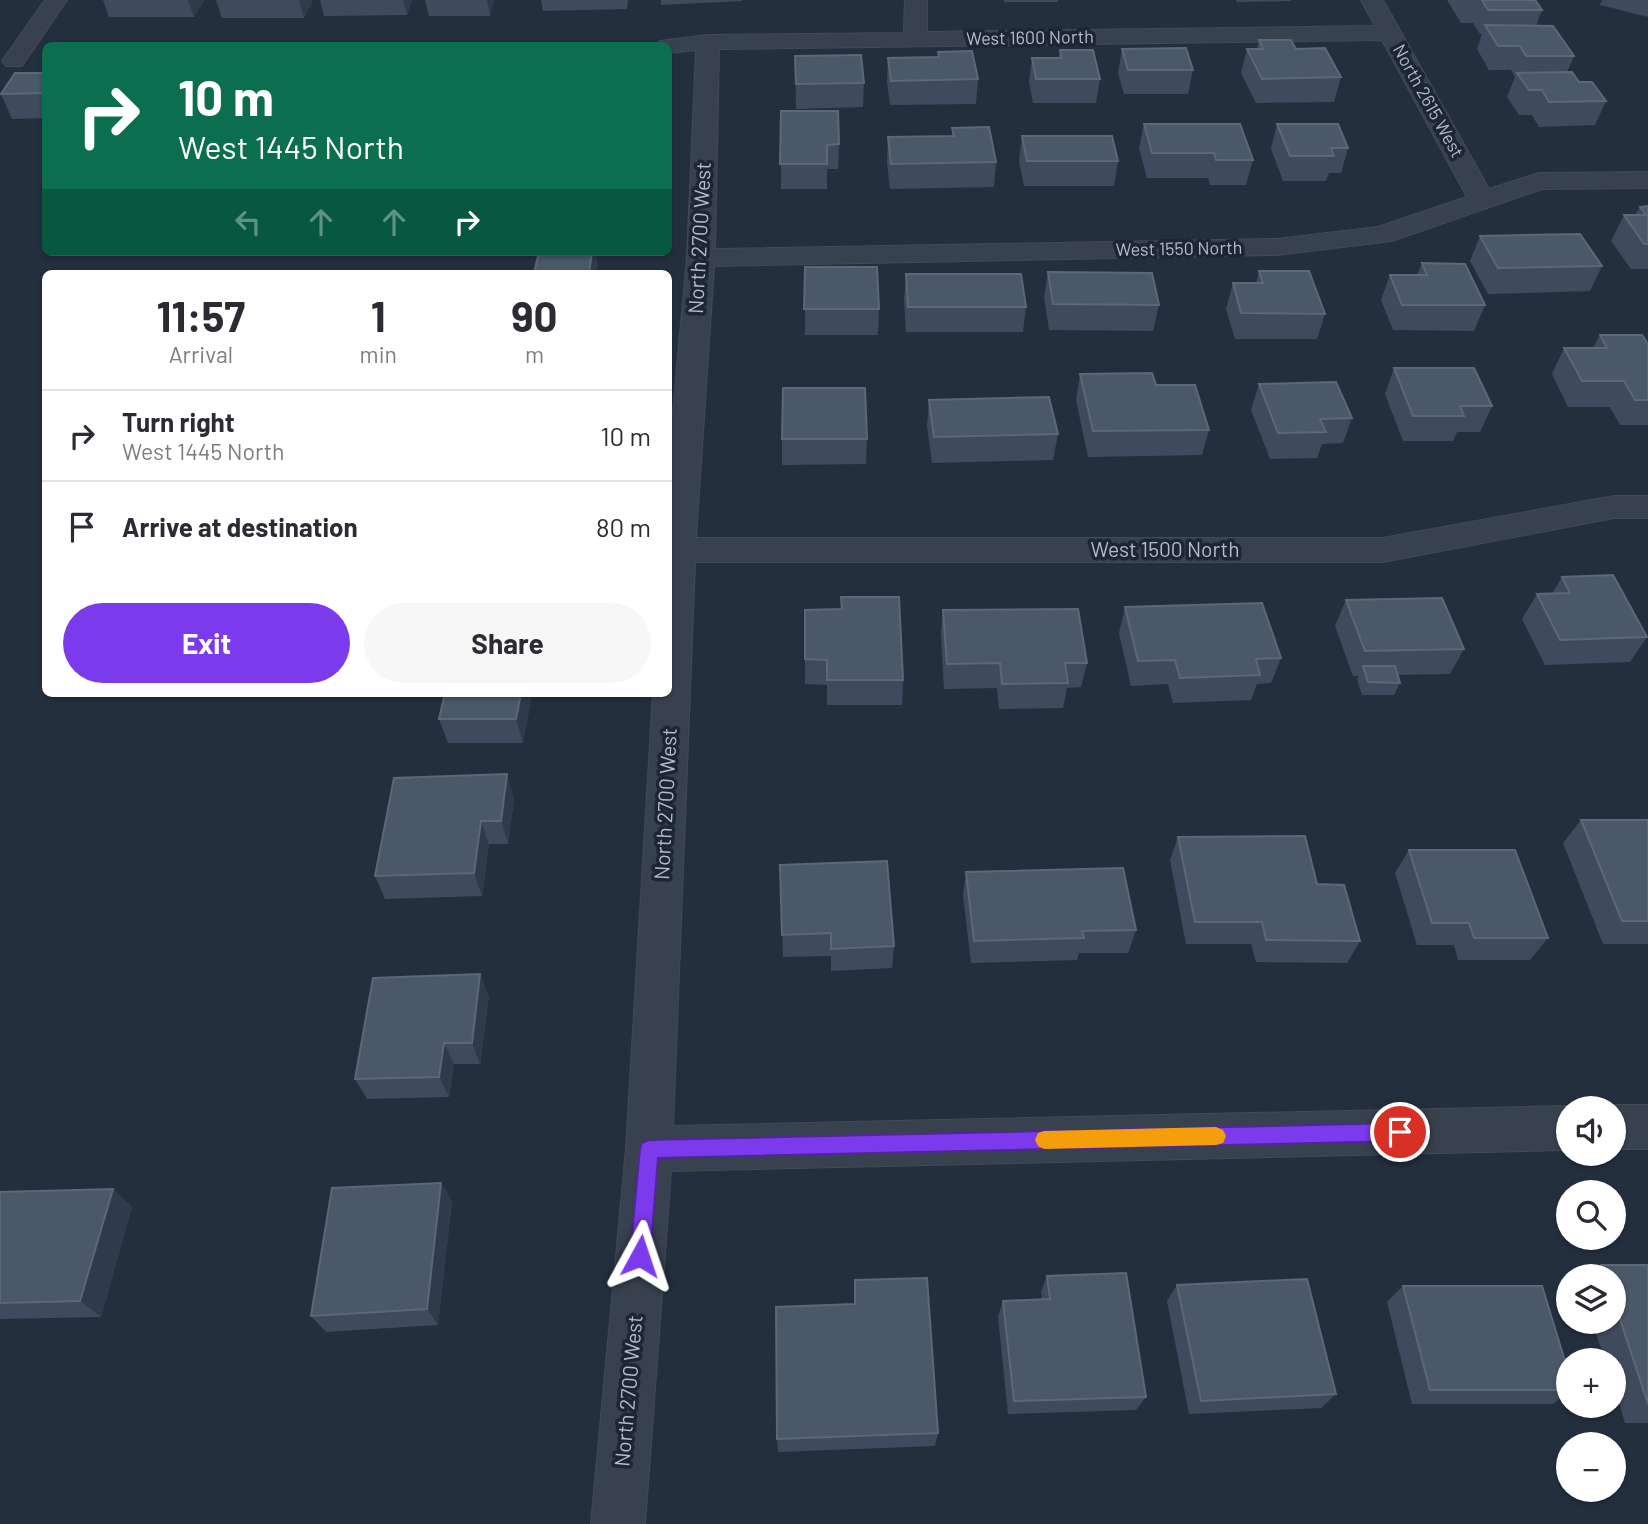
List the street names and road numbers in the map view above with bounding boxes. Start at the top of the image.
street label: West 1600 North [966,25,1094,49]
street label: North 2615 West [1389,40,1469,161]
street label: North 2700 West [682,161,715,314]
street label: West 1550 North [1115,236,1243,260]
street label: West 1500 North [1091,536,1239,561]
street label: North 2700 West [648,727,681,880]
street label: North 2700 West [608,1314,647,1468]

